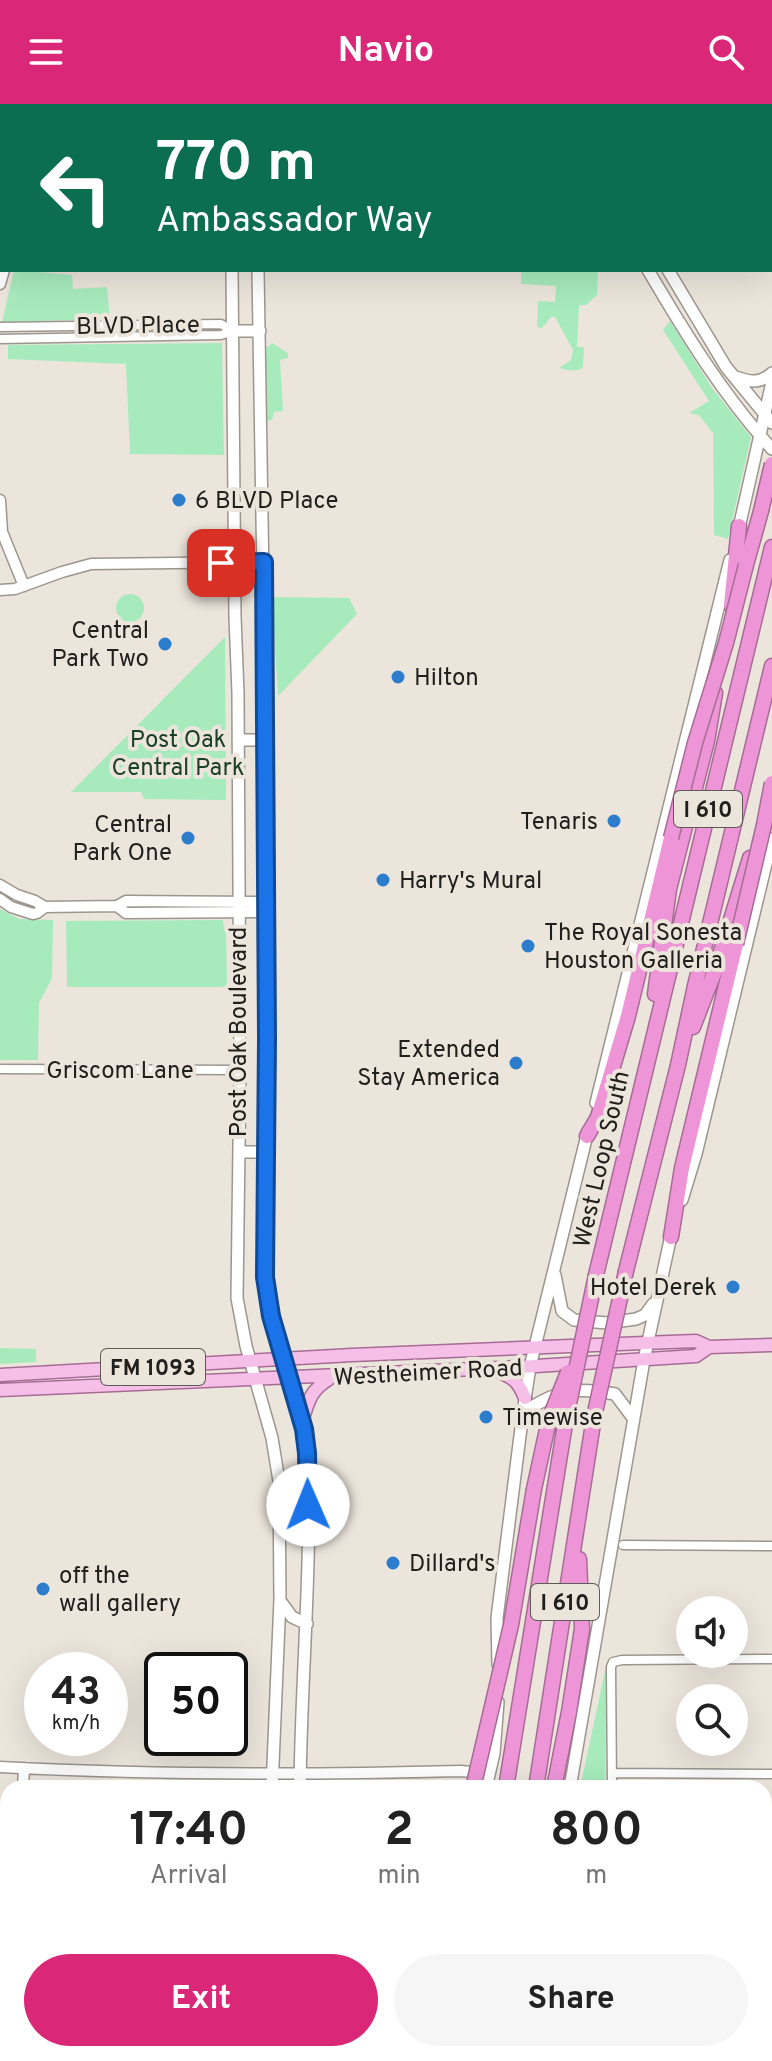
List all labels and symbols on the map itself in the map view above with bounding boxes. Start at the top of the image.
street label: BLVD Place [76,311,200,343]
place label: 6 BLVD Place [195,487,339,517]
marker: 6 BLVD Place [170,491,188,509]
pin [187,529,255,597]
place label: Central Park Two [51,617,149,675]
marker: Central Park Two [156,635,174,653]
place label: Hilton [414,664,479,694]
marker: Hilton [389,668,407,686]
park label: Post Oak Central Park [111,726,245,784]
road number: I 610 [674,791,742,827]
place label: Tenaris [520,808,598,838]
place label: Central Park One [72,811,172,869]
marker: Tenaris [605,812,623,830]
marker: Central Park One [179,829,197,847]
place label: Harry's Mural [399,867,542,897]
marker: Harry's Mural [374,871,392,889]
place label: The Royal Sonesta Houston Galleria [544,919,742,977]
street label: Post Oak Boulevard [225,927,255,1137]
marker: The Royal Sonesta Houston Galleria [519,937,537,955]
place label: Extended Stay America [357,1036,500,1094]
marker: Extended Stay America [507,1054,525,1072]
street label: Griscom Lane [46,1057,194,1087]
street label: West Loop South [568,1068,638,1251]
place label: Hotel Derek [590,1274,717,1304]
marker: Hotel Derek [724,1278,742,1296]
road number: FM 1093 [101,1349,205,1385]
street label: Westheimer Road [333,1354,523,1394]
place label: Timewise [502,1404,603,1434]
marker: Timewise [477,1408,495,1426]
position arrow [266,1463,350,1547]
place label: Dillard's [409,1550,496,1580]
marker: Dillard's [384,1554,402,1572]
place label: off the wall gallery [59,1562,181,1620]
marker: off the wall gallery [34,1580,52,1598]
road number: I 610 [531,1584,599,1620]
speed limit sign: 50 [144,1652,248,1756]

